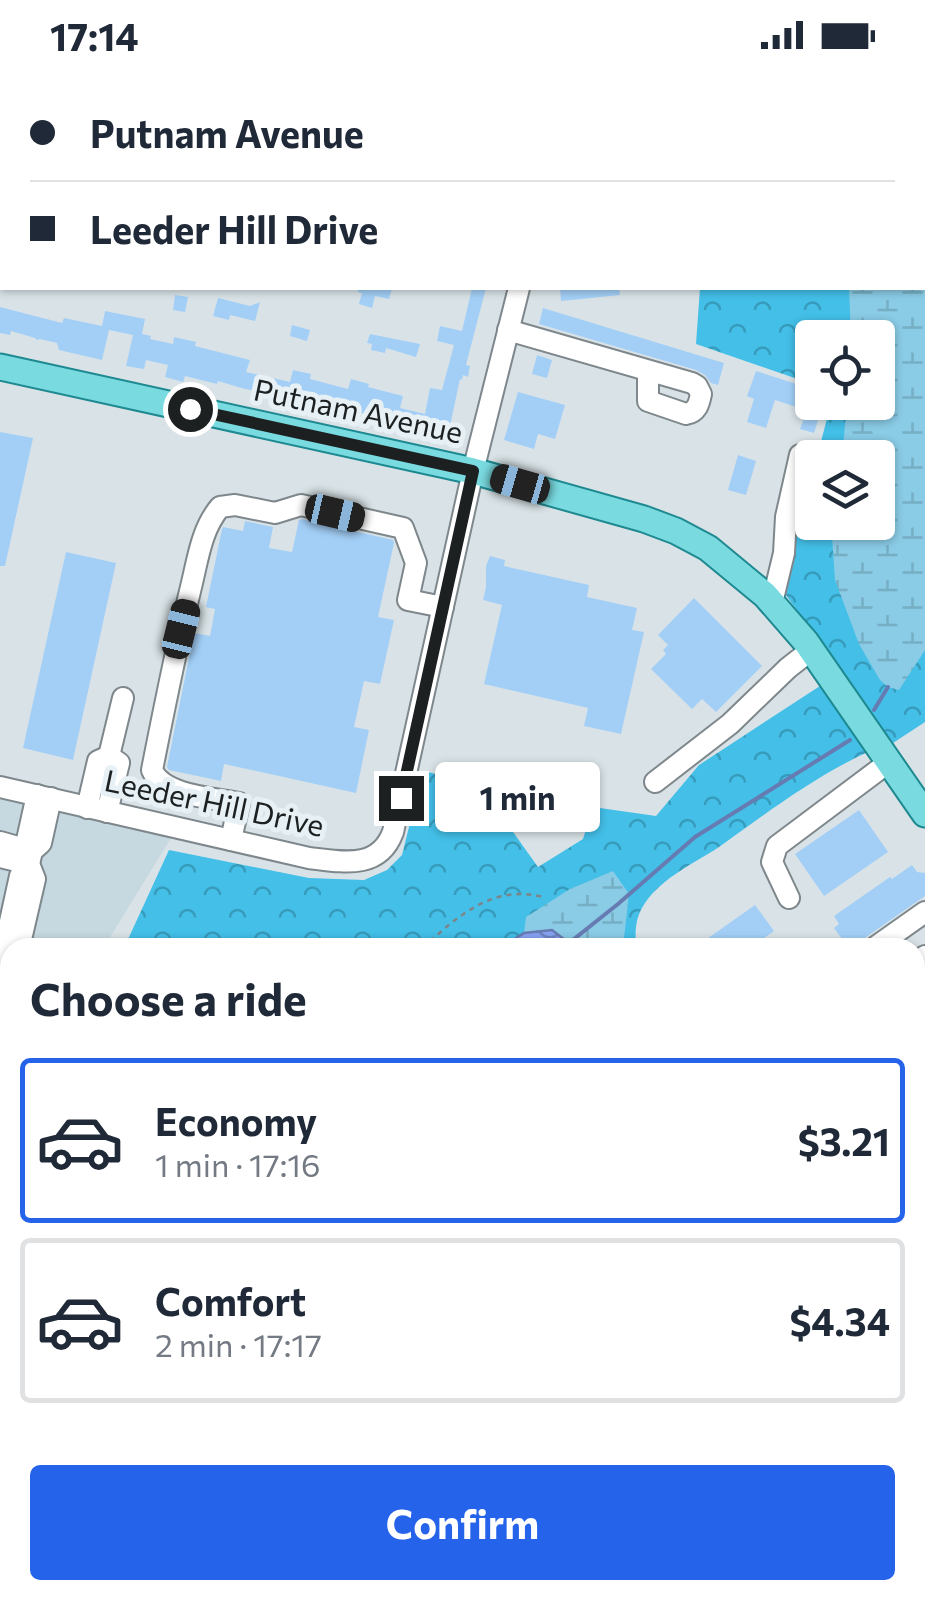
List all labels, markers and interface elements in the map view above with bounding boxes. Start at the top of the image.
text: 17:14 [50,12,139,59]
text: Putnam Avenue [90,109,364,156]
text: Leeder Hill Drive [90,205,378,252]
map controls [795,320,895,540]
button: locate [795,320,895,420]
street label: Putnam Avenue [251,369,466,450]
route start [168,387,213,432]
button: layers [795,440,895,540]
car [487,461,553,507]
car [302,492,368,534]
car [159,596,203,662]
street label: Leeder Hill Drive [101,760,328,843]
callout: 1 min [436,763,601,833]
route end [379,776,424,821]
text: 1 min [480,777,555,817]
text: Choose a ride [30,970,307,1025]
icon: car [35,1096,125,1186]
text: Economy [155,1097,317,1144]
text: $3.21 [798,1117,890,1164]
text: 1 min · 17:16 [155,1144,320,1184]
icon: car [35,1276,125,1366]
text: Comfort [155,1277,306,1324]
text: $4.34 [790,1297,890,1344]
text: 2 min · 17:17 [155,1324,322,1364]
button: Confirm [30,1465,895,1580]

